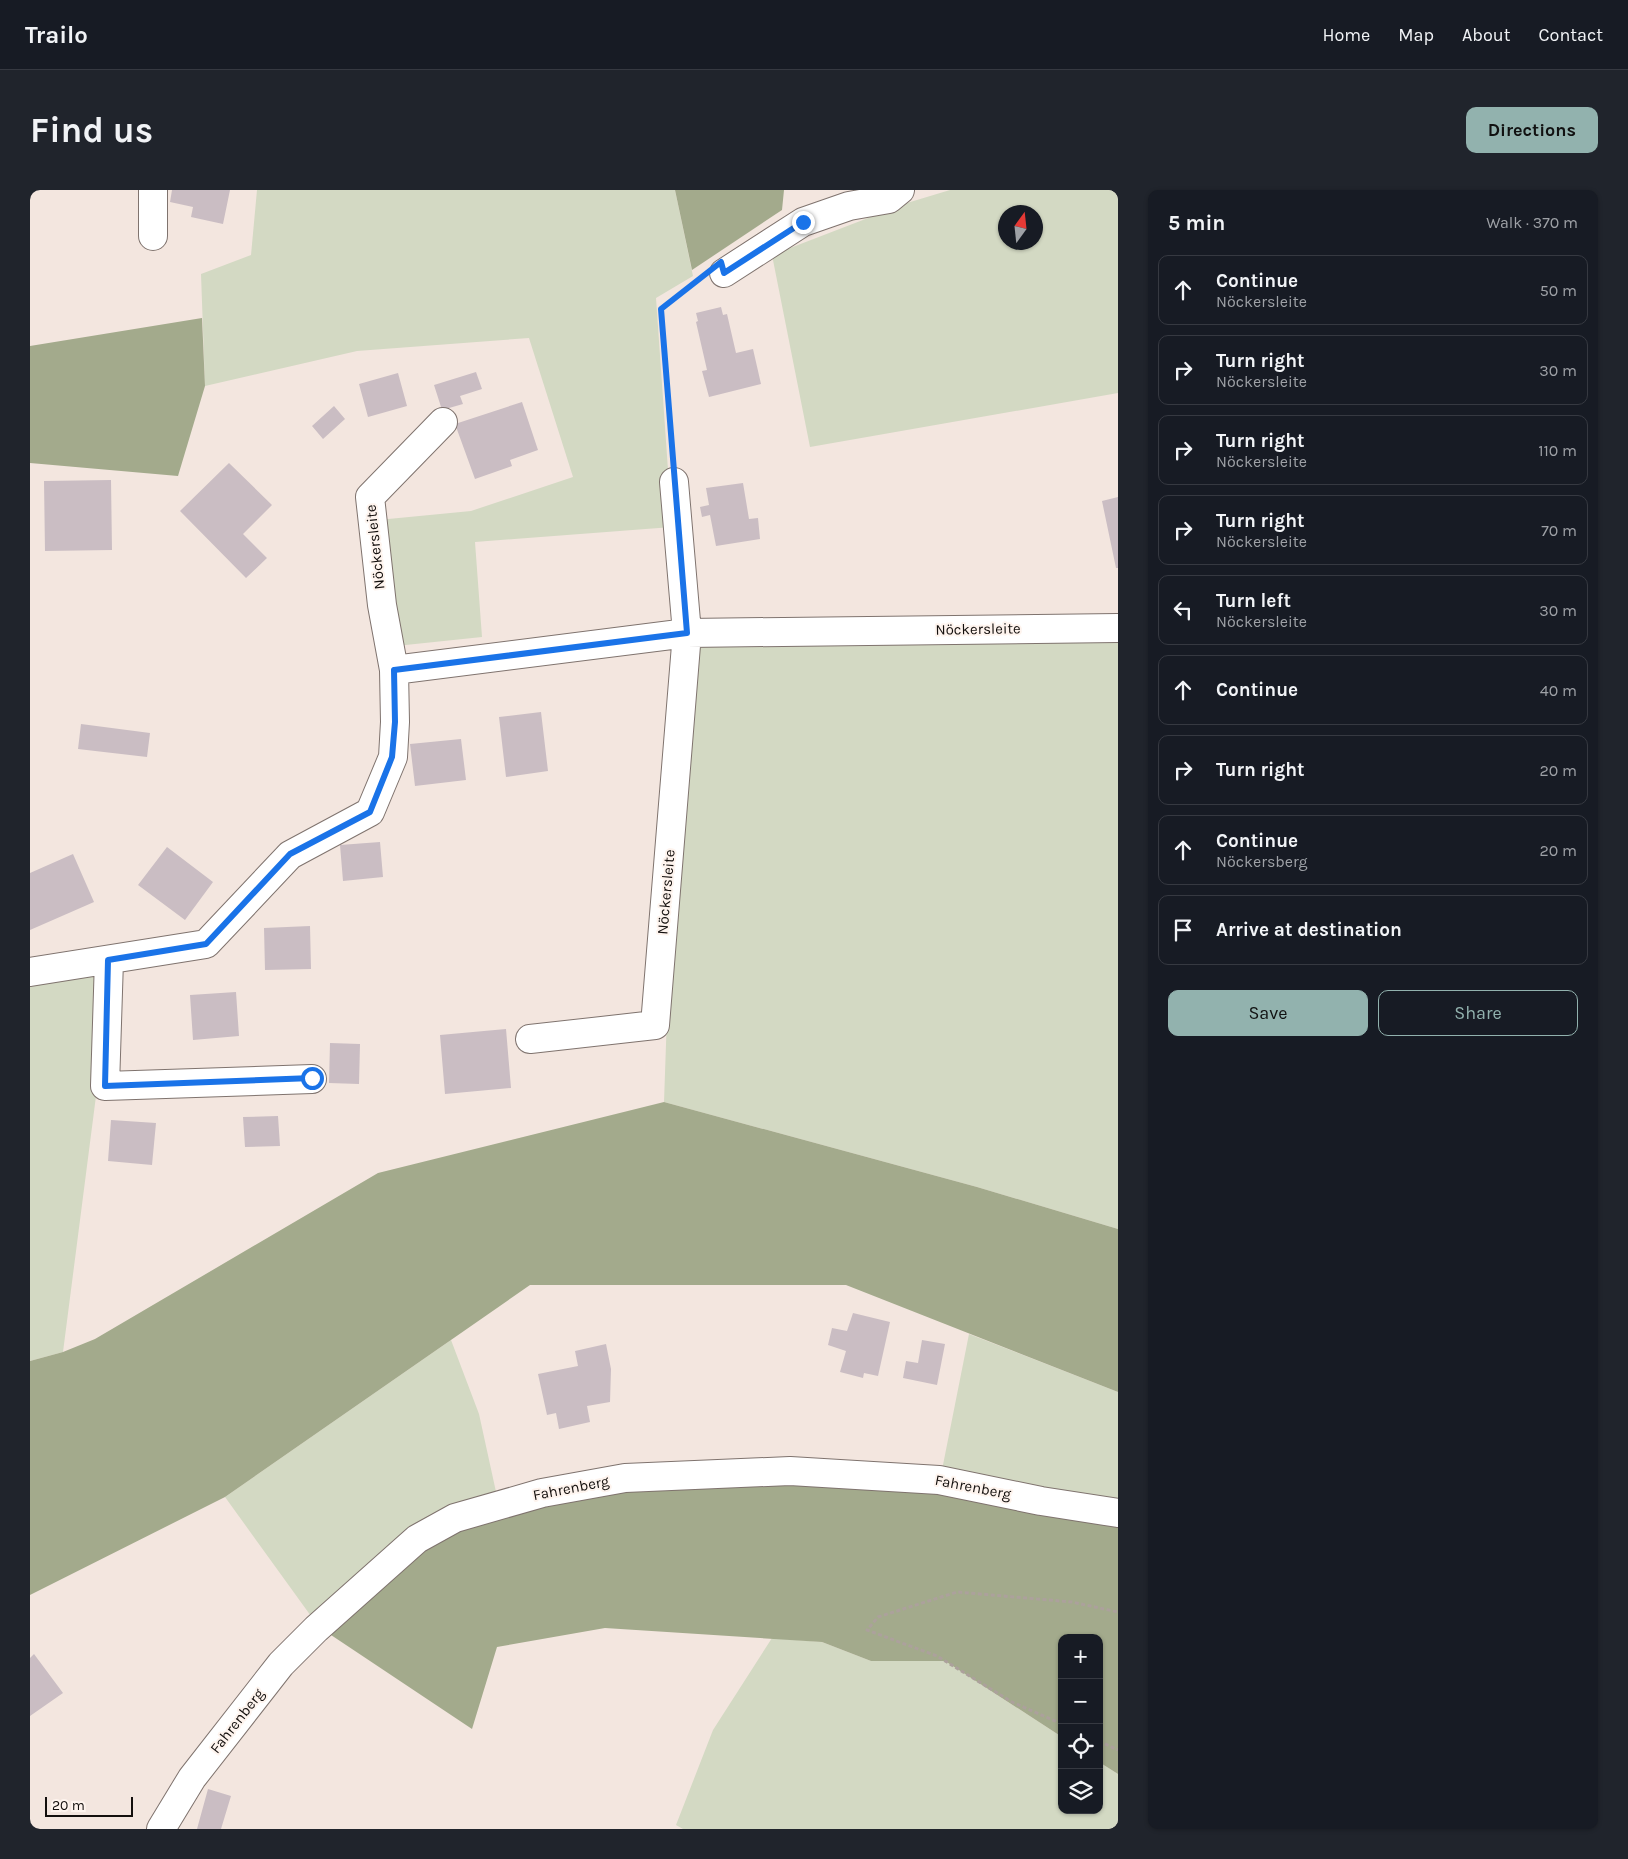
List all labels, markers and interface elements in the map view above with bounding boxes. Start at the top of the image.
text: Trailo [25,21,88,49]
text: Home [1322,24,1370,46]
text: Map [1398,24,1434,46]
text: About [1462,24,1511,46]
text: Contact [1539,24,1603,46]
button: Directions [1466,107,1598,153]
text: Find us [30,110,153,151]
north arrow [998,205,1043,250]
route end [792,211,815,234]
text: 5 min [1168,211,1225,235]
text: Walk · 370 m [1486,213,1578,232]
text: Continue [1216,270,1298,292]
icon: ahead [1169,276,1197,304]
text: 50 m [1540,281,1577,300]
text: Nöckersleite [1216,292,1307,311]
text: Turn right [1216,350,1305,372]
icon: right [1169,356,1197,384]
text: 30 m [1539,361,1577,380]
text: Nöckersleite [1216,372,1307,391]
text: Turn right [1216,430,1305,452]
icon: right [1169,436,1197,464]
text: 110 m [1538,441,1577,460]
text: Nöckersleite [1216,452,1307,471]
street label: Nöckersleite [362,504,388,590]
text: Turn right [1216,510,1305,532]
icon: right [1169,516,1197,544]
text: 70 m [1541,521,1577,540]
text: Nöckersleite [1216,532,1307,551]
text: Turn left [1216,590,1291,612]
icon: left [1169,596,1197,624]
text: 30 m [1539,601,1577,620]
text: Nöckersleite [1216,612,1307,631]
street label: Nöckersleite [935,619,1021,639]
icon: ahead [1169,676,1197,704]
text: Continue [1216,679,1298,701]
text: 40 m [1540,681,1577,700]
icon: right [1169,756,1197,784]
text: Turn right [1216,759,1305,781]
text: 20 m [1539,761,1577,780]
text: Continue [1216,830,1298,852]
icon: ahead [1169,836,1197,864]
text: 20 m [1539,841,1577,860]
street label: Nöckersleite [653,849,679,935]
text: Nöckersberg [1216,852,1308,871]
icon: arrive [1169,916,1197,944]
text: Arrive at destination [1216,919,1402,941]
button: Save [1168,990,1368,1036]
button: Share [1378,990,1578,1036]
route start [301,1067,324,1090]
street label: Fahrenberg [933,1471,1013,1503]
street label: Fahrenberg [531,1472,611,1504]
map controls [1058,1634,1103,1814]
button: + [1058,1634,1103,1679]
button: − [1058,1679,1103,1724]
street label: Fahrenberg [206,1685,268,1757]
button: locate [1058,1724,1103,1769]
button: layers [1058,1769,1103,1814]
scale bar [45,1794,132,1817]
text: 20 m [52,1797,85,1814]

